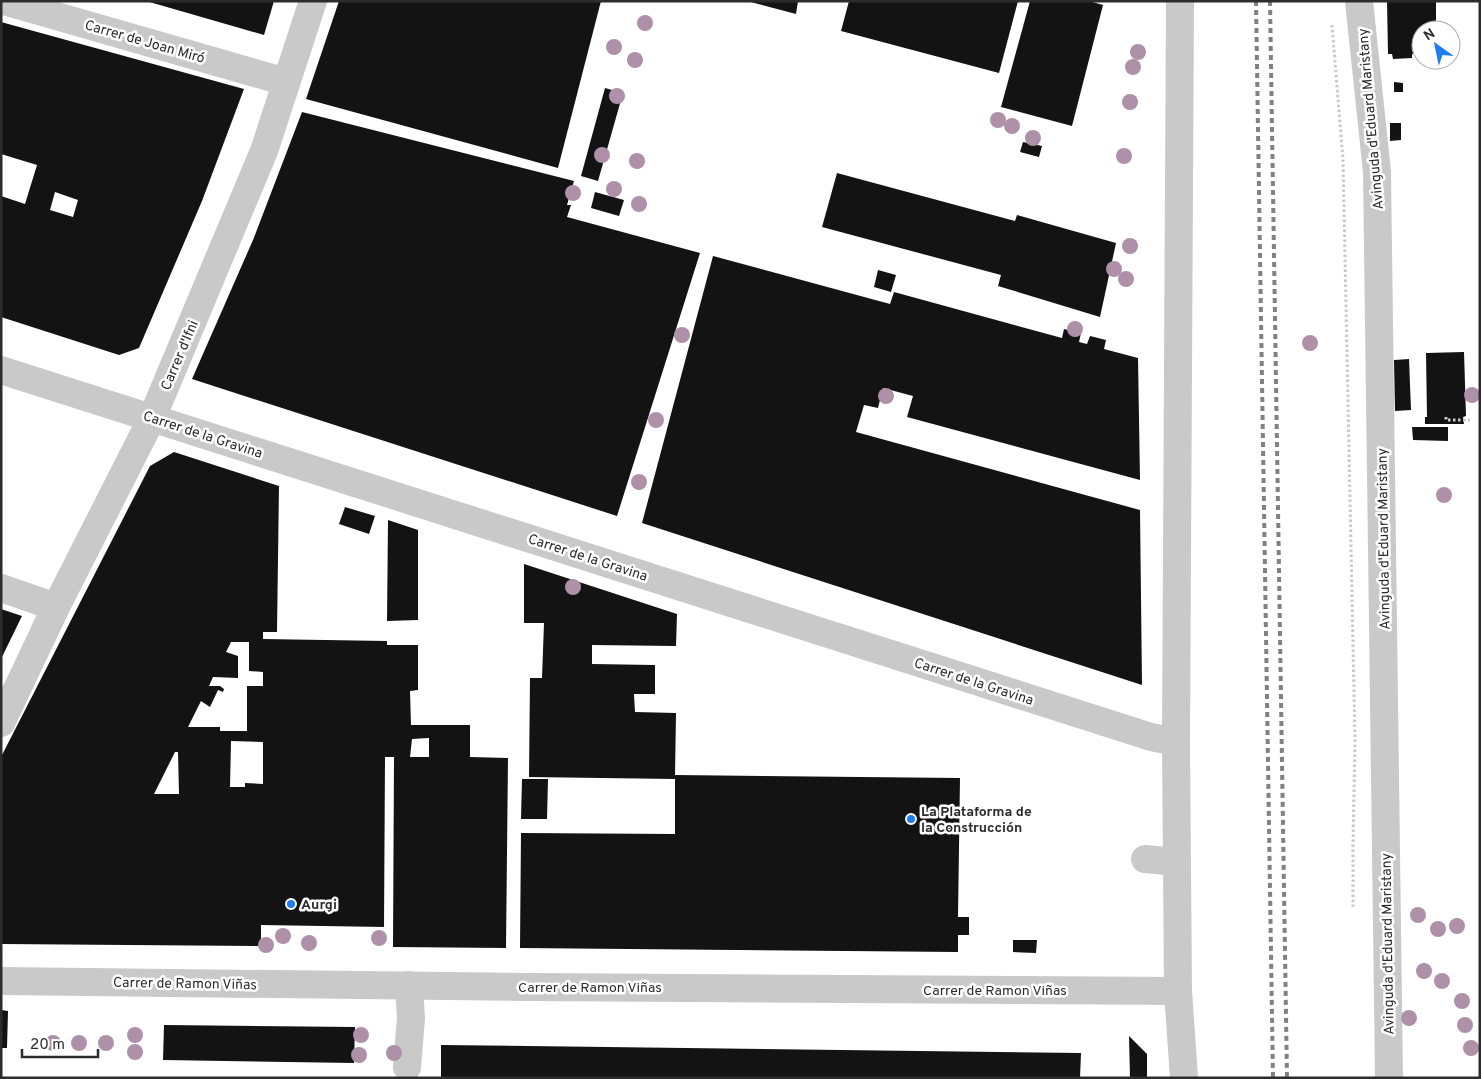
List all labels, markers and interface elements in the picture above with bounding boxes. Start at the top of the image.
street label: Carrer de Joan Miró [83,17,207,68]
north arrow [1411,20,1461,70]
text: N [1421,25,1439,45]
street label: Avinguda d'Eduard Maristany [1355,27,1388,210]
street label: Carrer d'Ifni [158,318,203,393]
street label: Carrer de la Gravina [141,408,264,463]
street label: Avinguda d'Eduard Maristany [1374,448,1395,630]
street label: Carrer de la Gravina [526,531,649,586]
street label: Carrer de la Gravina [912,655,1035,710]
place label: La Plataforma de la Construcción [921,804,1032,837]
marker: La Plataforma de la Construcción [905,813,917,825]
street label: Avinguda d'Eduard Maristany [1378,853,1399,1035]
place label: Aurgi [301,897,337,914]
marker: Aurgi [285,898,297,910]
street label: Carrer de Ramon Viñas [113,975,257,994]
street label: Carrer de Ramon Viñas [518,980,662,997]
street label: Carrer de Ramon Viñas [923,983,1067,1000]
scale bar [22,1026,99,1058]
text: 20 m [30,1036,65,1055]

